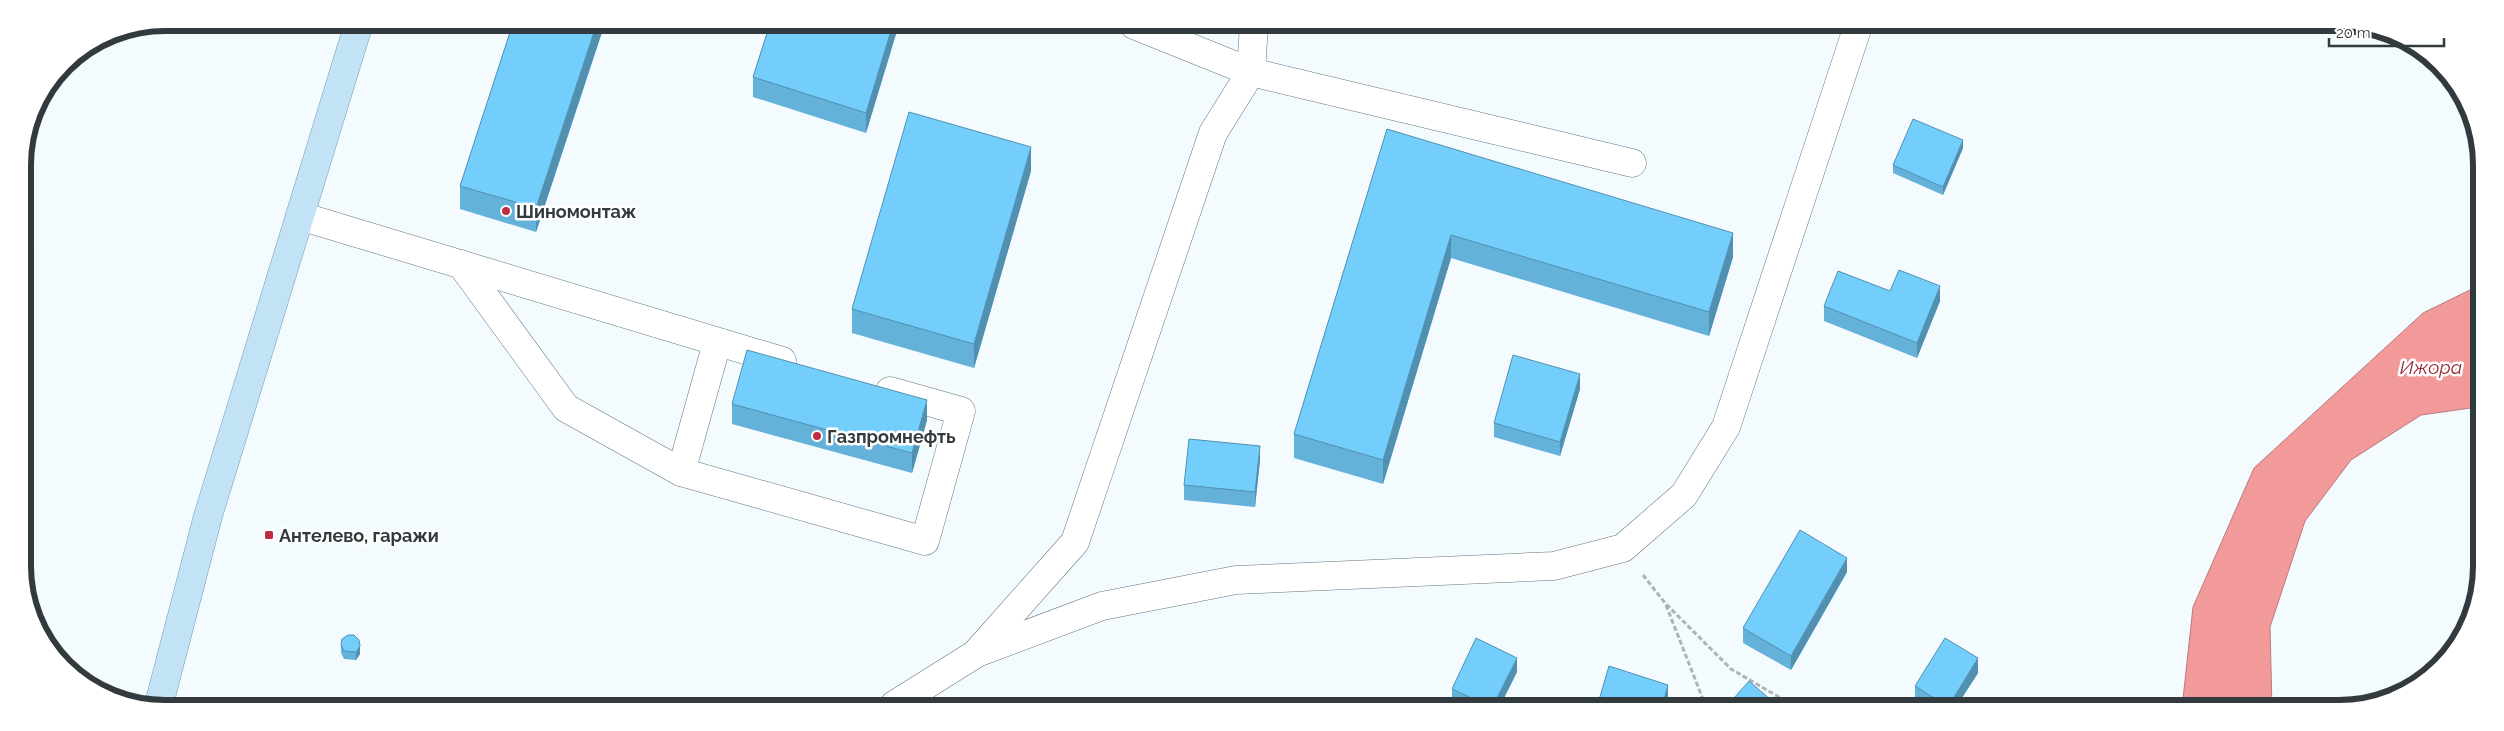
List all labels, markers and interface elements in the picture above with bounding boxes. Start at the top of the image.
scale bar [2329,15,2444,47]
text: 20 m [2336,24,2371,42]
place label: Шиномонтаж [516,201,637,222]
marker: Шиномонтаж [500,205,512,217]
water label: Ижора [2400,356,2462,378]
place label: Газпромнефть [827,426,956,447]
marker: Газпромнефть [811,430,823,442]
place label: Антелево, гаражи [279,525,439,546]
marker: Антелево, гаражи [263,529,275,541]

